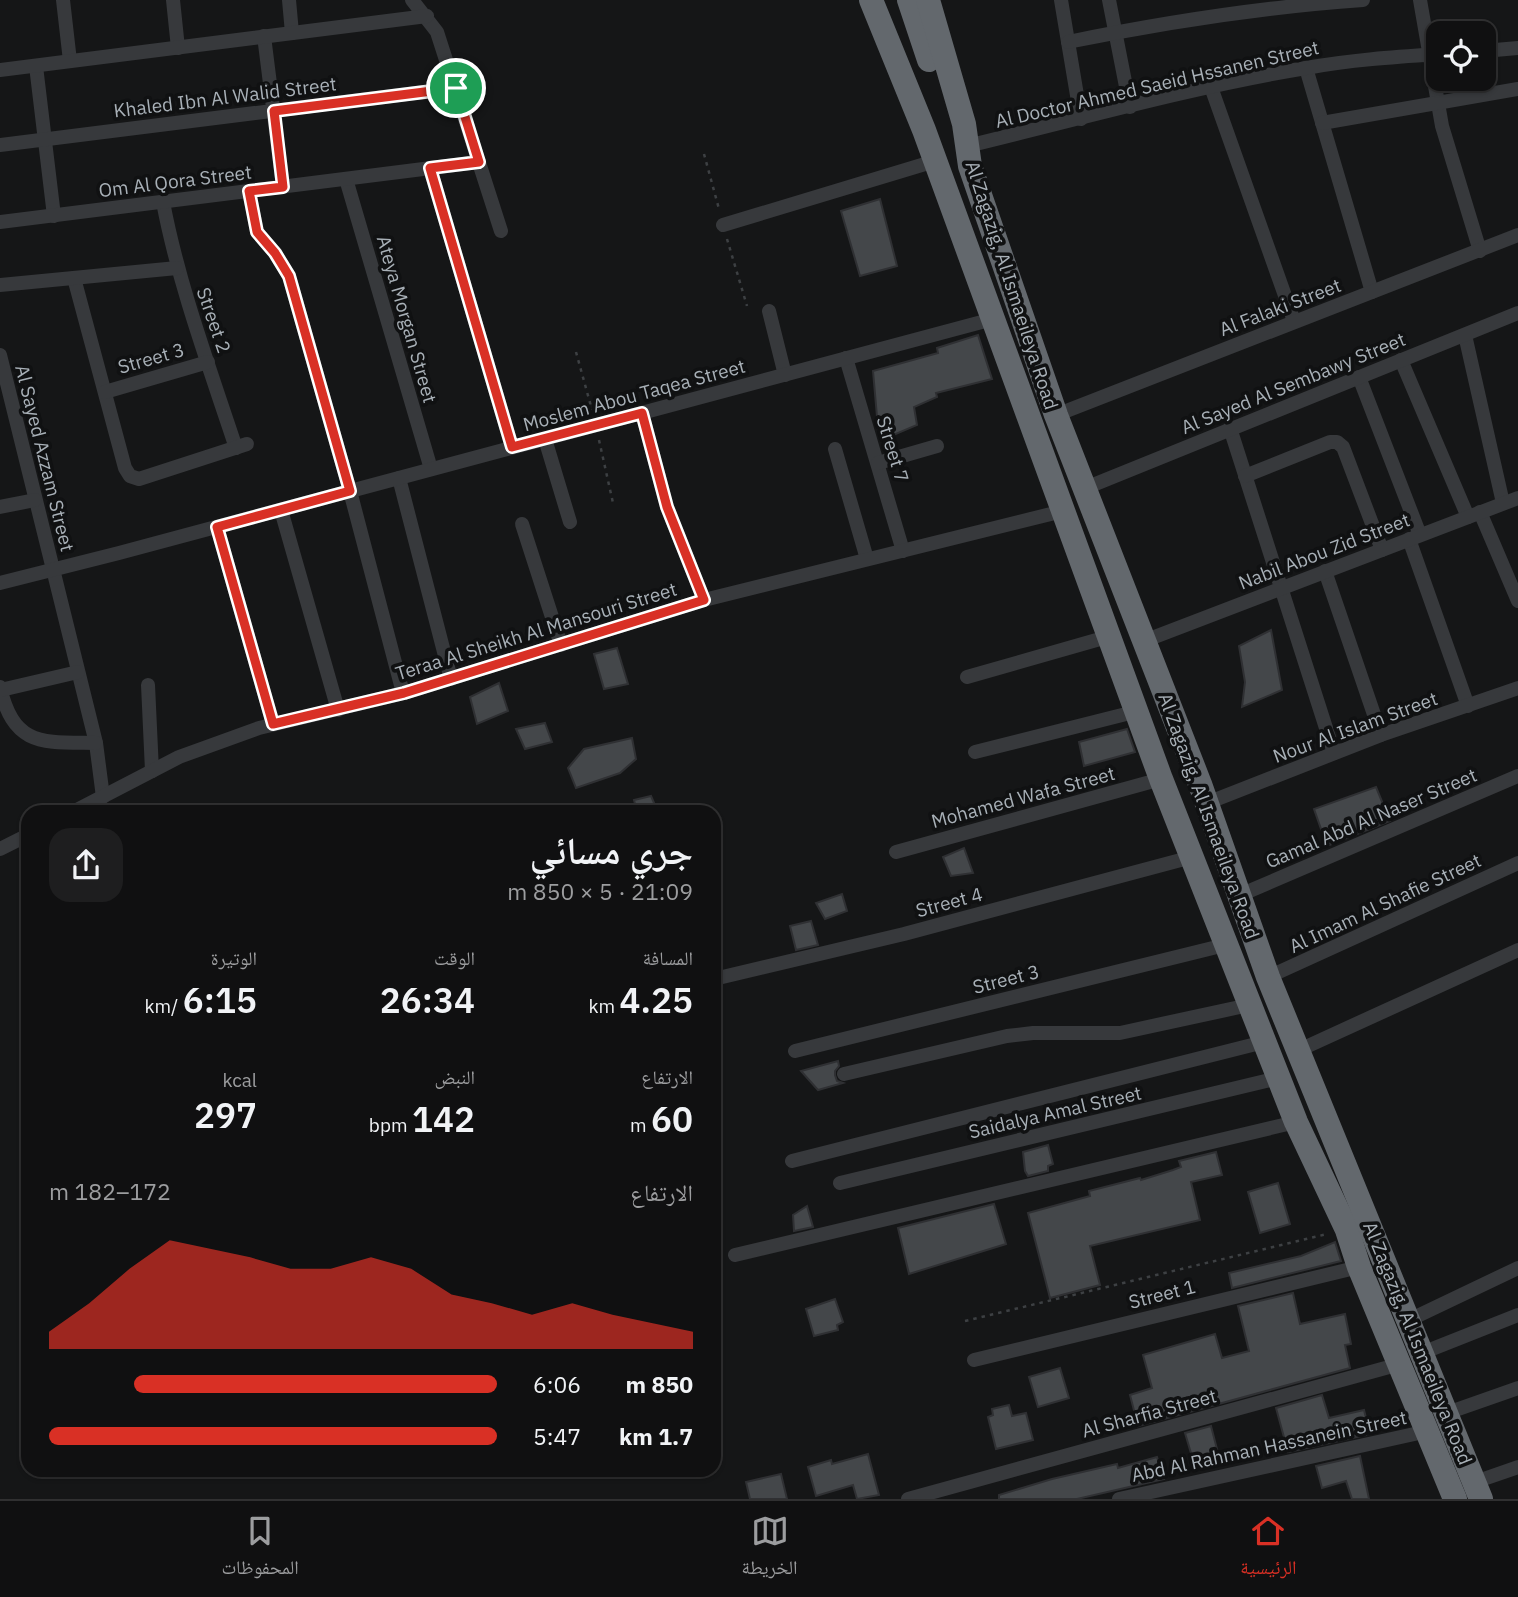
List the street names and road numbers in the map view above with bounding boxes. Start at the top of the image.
street label: Al Doctor Ahmed Saeid Hssanen Street [993,35,1321,133]
street label: Khaled Ibn Al Walid Street [112,71,338,123]
street label: Al Zagazig, Al Ismaeileya Road [960,158,1064,412]
street label: Om Al Qora Street [97,160,253,202]
street label: Ateya Morgan Street [372,233,442,405]
street label: Al Falaki Street [1216,273,1344,341]
street label: Street 2 [192,284,236,356]
street label: Al Sayed Al Sembawy Street [1177,327,1409,439]
street label: Street 3 [115,337,187,379]
street label: Moslem Abou Taqea Street [520,354,748,436]
street label: Al Sayed Azzam Street [10,362,80,554]
street label: Street 7 [872,413,914,485]
street label: Nabil Abou Zid Street [1235,507,1413,595]
street label: Teraa Al Sheikh Al Mansouri Street [392,577,680,685]
street label: Nour Al Islam Street [1269,686,1441,768]
street label: Al Zagazig, Al Ismaeileya Road [1153,690,1265,942]
street label: Mohamed Wafa Street [928,761,1118,833]
street label: Gamal Abd Al Naser Street [1262,763,1480,873]
street label: Al Imam Al Shafie Street [1285,848,1485,958]
street label: Street 4 [913,882,985,922]
street label: Street 3 [970,959,1042,999]
street label: Saidalya Amal Street [966,1080,1144,1144]
street label: Al Zagazig, Al Ismaeileya Road [1358,1218,1478,1468]
street label: Street 1 [1126,1274,1198,1314]
street label: Al Sharfia Street [1079,1383,1219,1443]
street label: Abd Al Rahman Hassanein Street [1129,1405,1409,1487]

